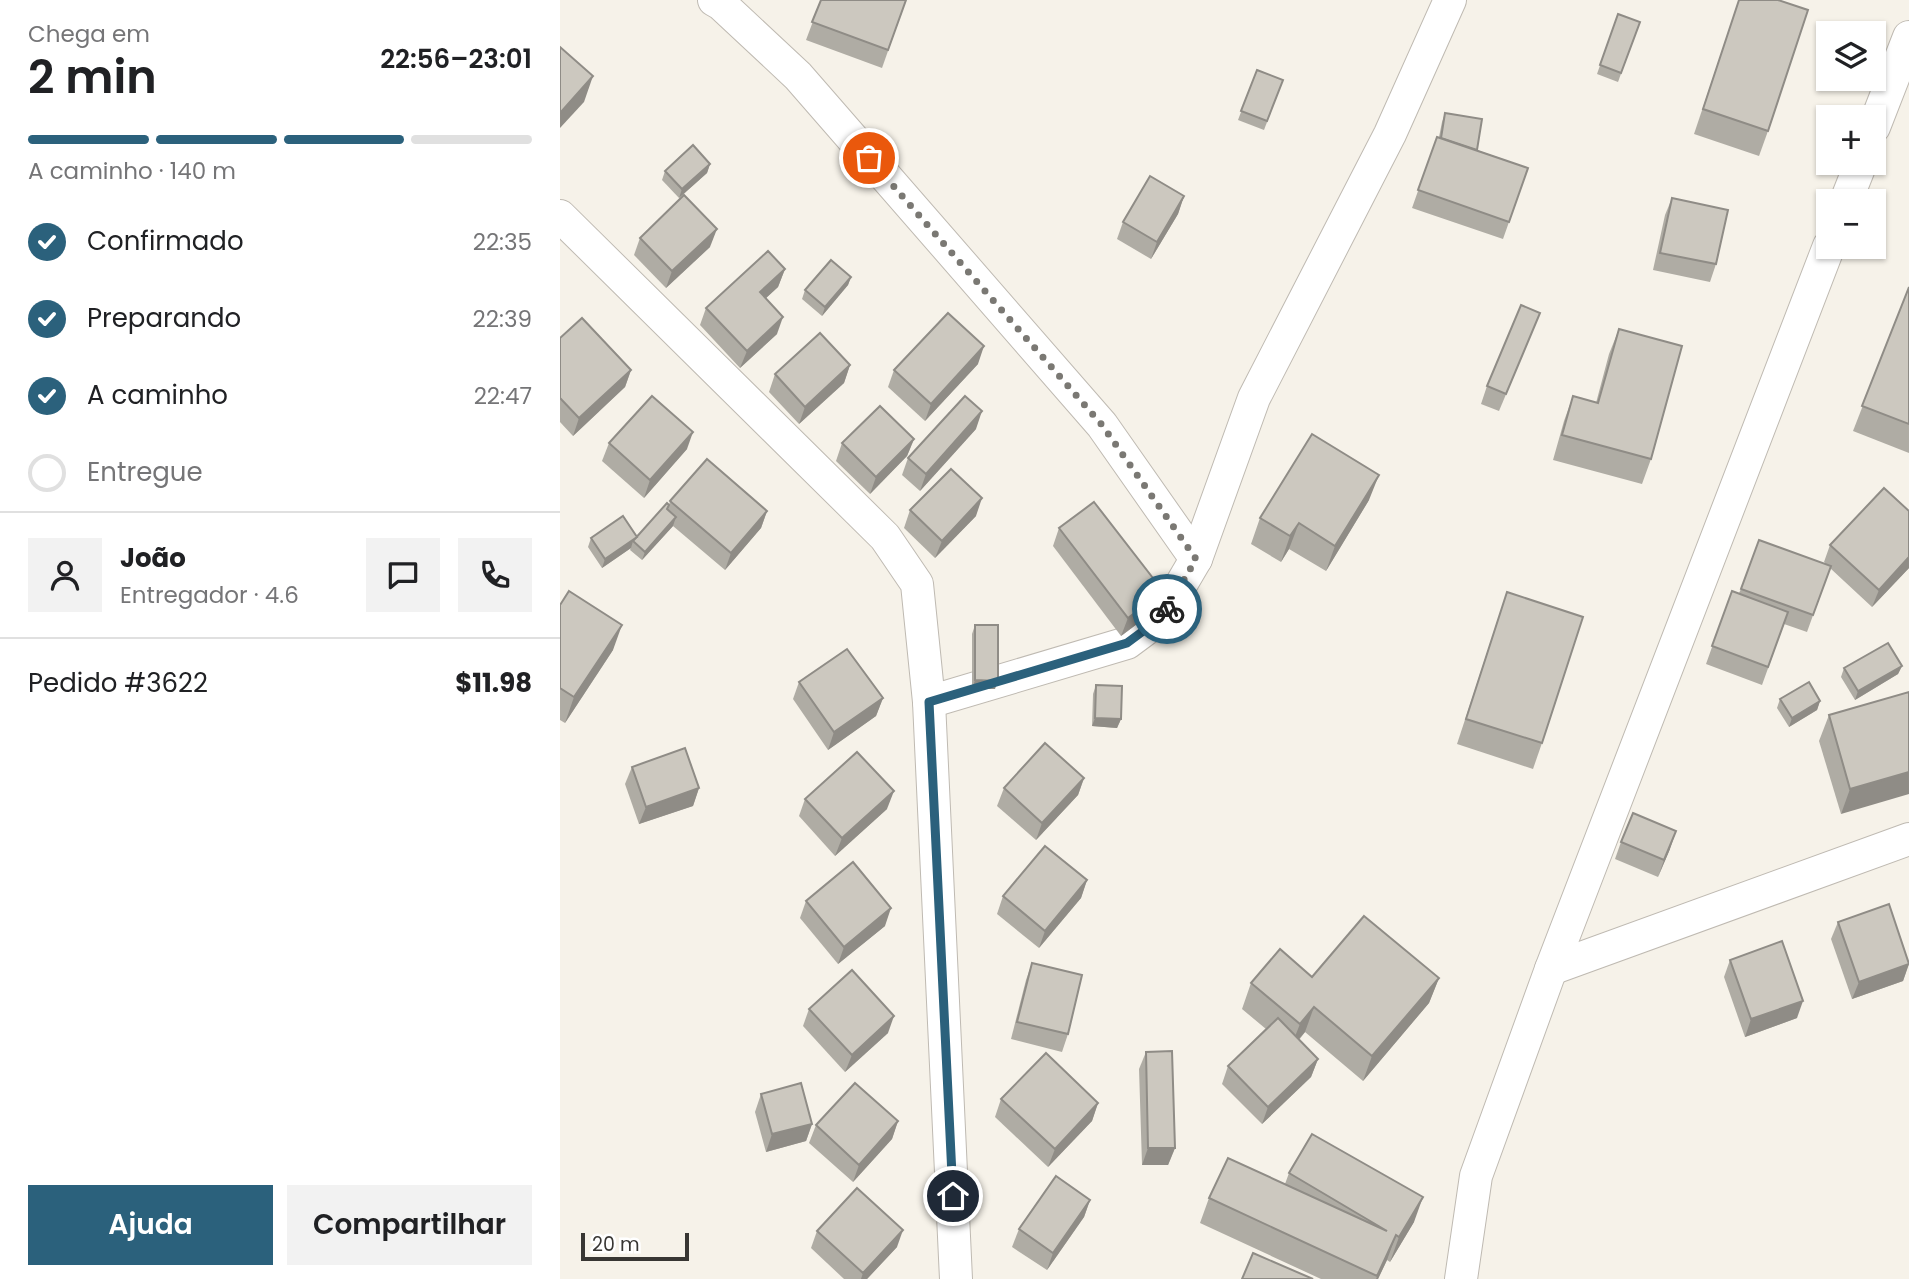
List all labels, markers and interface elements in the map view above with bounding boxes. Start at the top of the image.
text: Chega em [28,18,150,50]
map controls [1816,21,1886,259]
button: layers [1816,21,1886,91]
text: 22:56–23:01 [380,41,532,77]
text: 2 min [28,45,157,109]
button: + [1816,105,1886,175]
pin [839,128,899,188]
icon: bag [850,139,888,177]
text: A caminho · 140 m [28,155,236,187]
button: − [1816,189,1886,259]
icon: check [28,223,66,261]
text: Confirmado [87,223,244,259]
text: 22:35 [473,226,532,258]
icon: check [28,300,66,338]
text: Preparando [87,300,241,336]
text: 22:39 [473,303,532,335]
icon: check [28,377,66,415]
text: A caminho [87,377,228,413]
text: 22:47 [474,380,532,412]
text: Entregue [87,454,203,490]
button: person [28,538,102,612]
button: chat [366,538,440,612]
button: phone [458,538,532,612]
text: João [120,540,186,576]
courier [1132,574,1202,644]
text: Entregador · 4.6 [120,579,299,611]
icon: bike [1148,590,1186,628]
text: Pedido #3622 [28,665,208,701]
text: $11.98 [455,665,532,701]
pin [923,1166,983,1226]
icon: home [934,1177,972,1215]
button: Ajuda [28,1185,273,1265]
button: Compartilhar [287,1185,532,1265]
scale bar [581,1230,690,1262]
text: 20 m [592,1231,640,1258]

